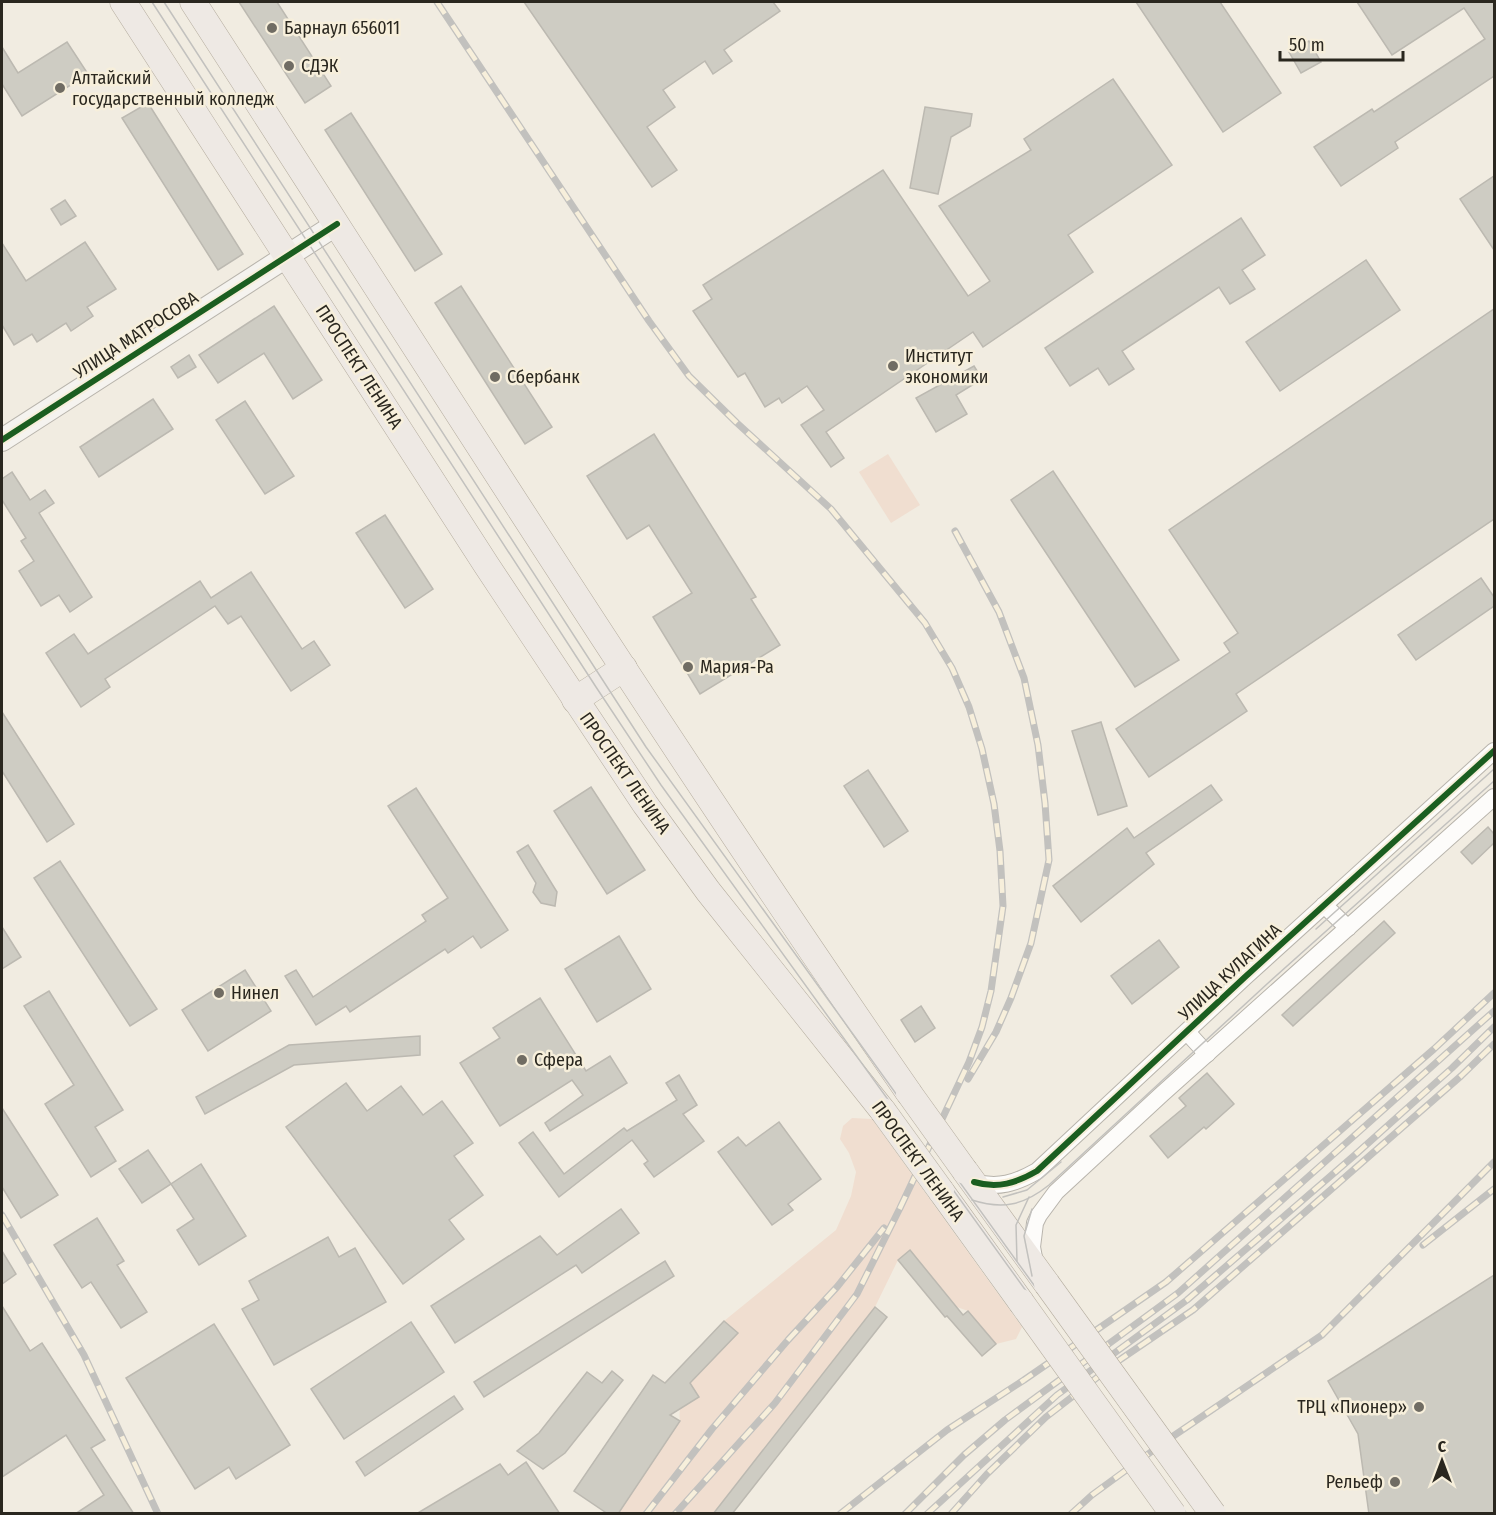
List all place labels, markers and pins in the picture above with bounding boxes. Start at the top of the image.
place label: Барнаул 656011 [284,17,400,39]
marker: Барнаул 656011 [265,21,279,35]
place label: СДЭК [301,55,339,77]
marker: СДЭК [282,59,296,73]
place label: Алтайский государственный колледж [72,67,275,110]
marker: Алтайский государственный колледж [53,81,67,95]
place label: Институт экономики [905,345,988,388]
marker: Институт экономики [886,359,900,373]
place label: Сбербанк [507,366,580,388]
marker: Сбербанк [488,370,502,384]
place label: Мария-Ра [700,656,774,678]
marker: Мария-Ра [681,660,695,674]
place label: Нинел [231,982,279,1004]
marker: Нинел [212,986,226,1000]
place label: Сфера [534,1049,583,1071]
marker: Сфера [515,1053,529,1067]
place label: ТРЦ «Пионер» [1297,1396,1407,1418]
marker: ТРЦ «Пионер» [1412,1400,1426,1414]
place label: Рельеф [1326,1471,1383,1493]
marker: Рельеф [1388,1475,1402,1489]

